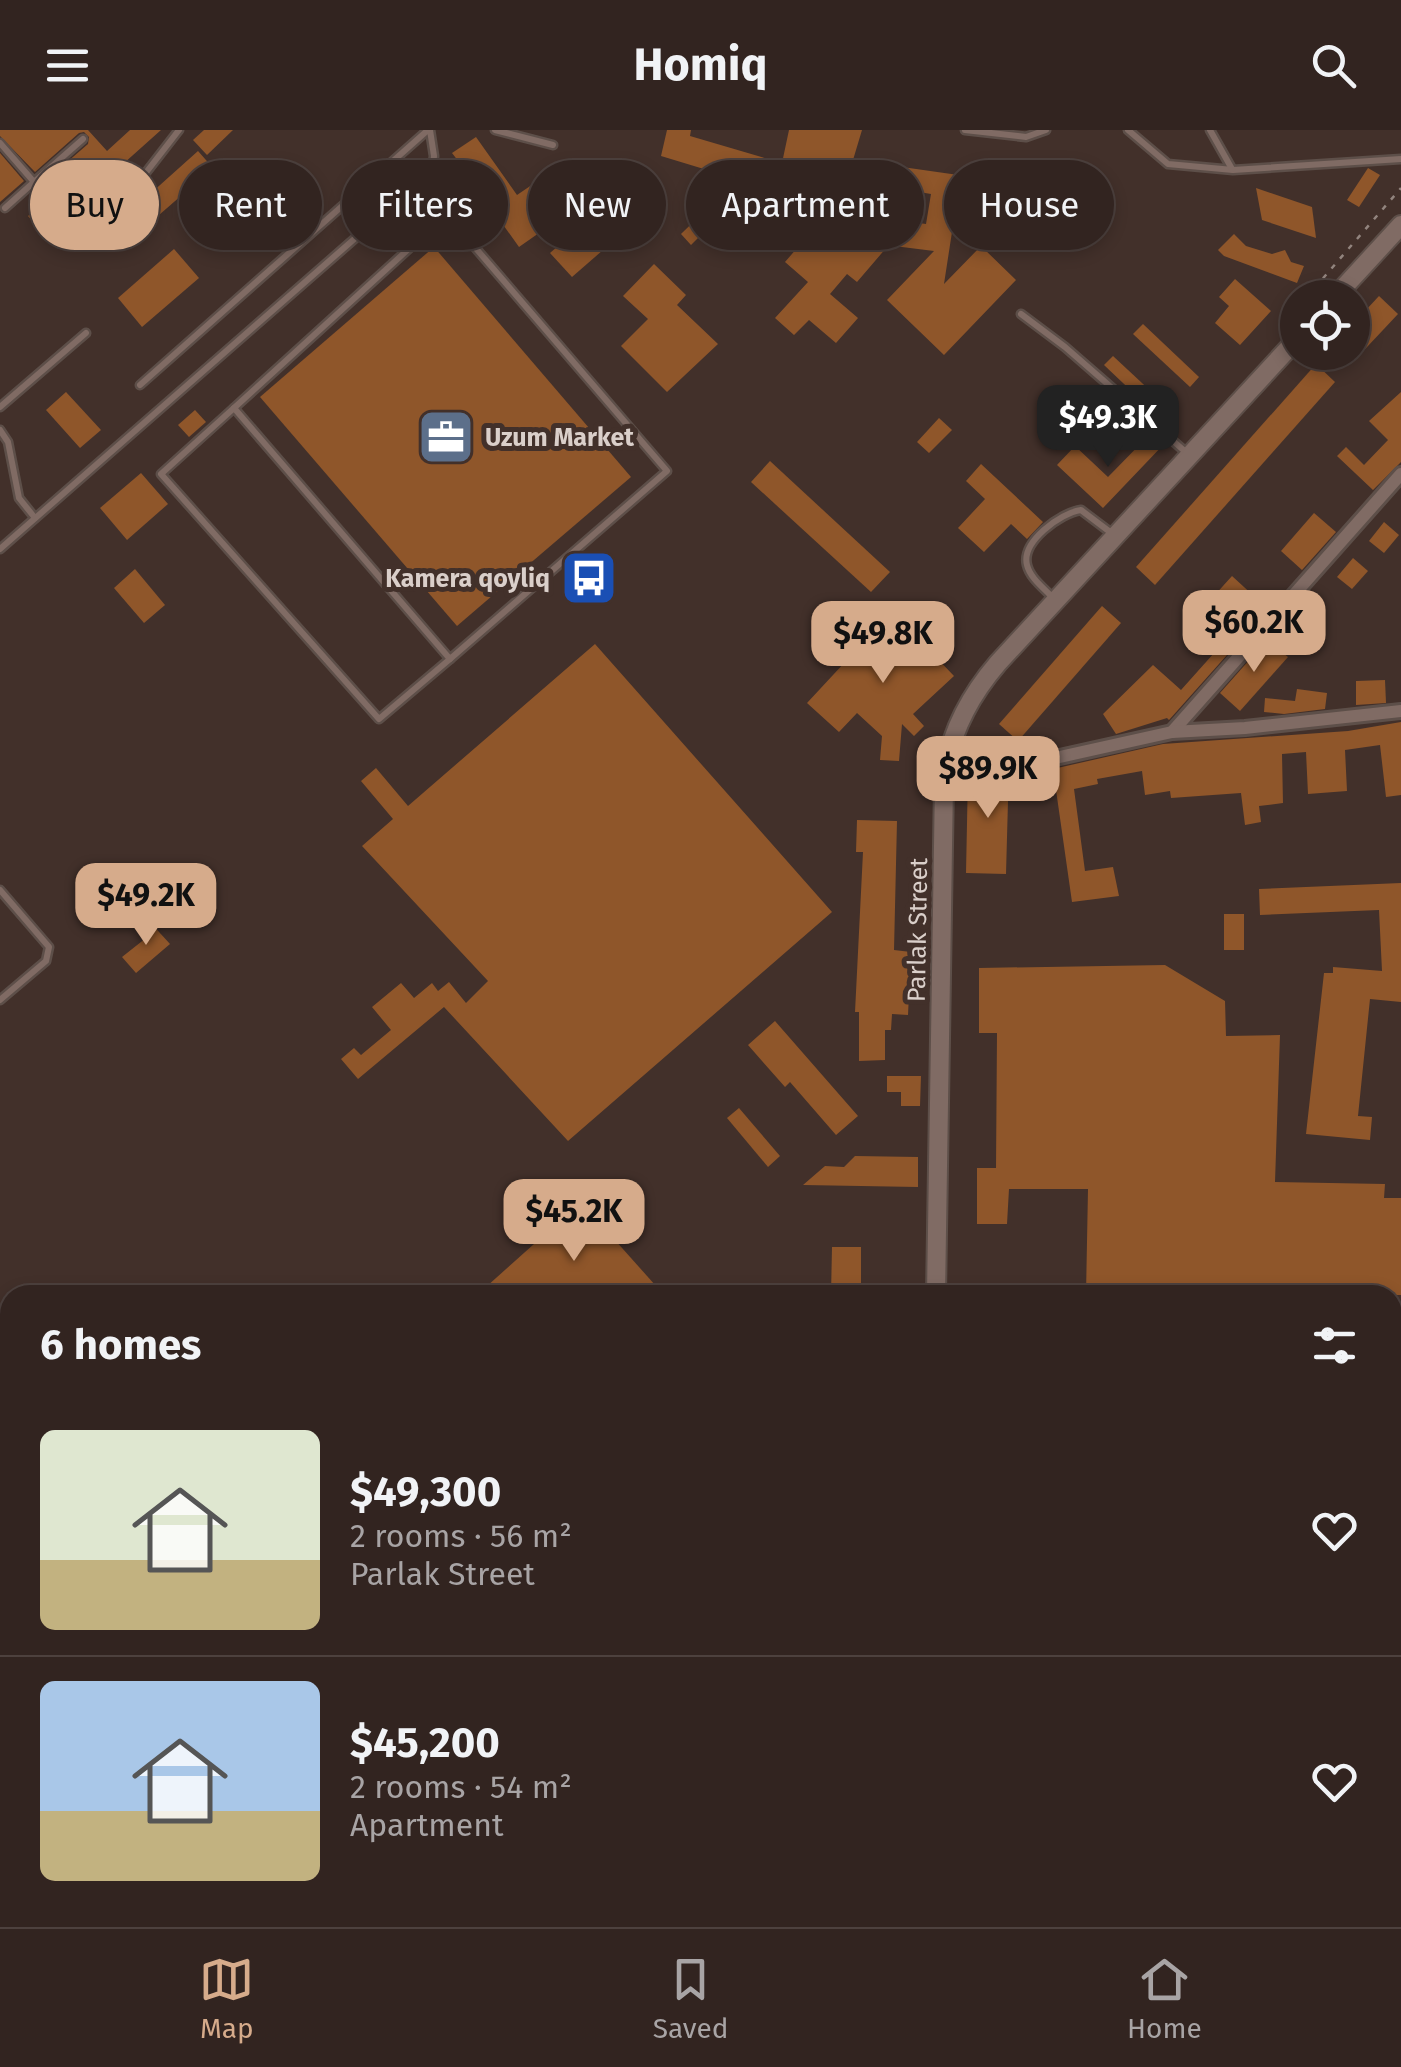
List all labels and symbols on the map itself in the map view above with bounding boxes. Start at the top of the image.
pin: $49.3K [1027,385,1189,470]
office icon: Uzum Market [416,407,476,467]
place label: Uzum Market [485,423,634,453]
bus stop icon: Kamera qoyliq [559,548,619,608]
place label: Kamera qoyliq [385,564,550,594]
pin: $60.2K [1173,590,1335,675]
pin: $49.8K [802,601,964,686]
pin: $89.9K [907,736,1069,821]
street label: Parlak Street [902,857,934,1002]
pin: $49.2K [65,863,227,948]
pin: $45.2K [493,1179,655,1264]

